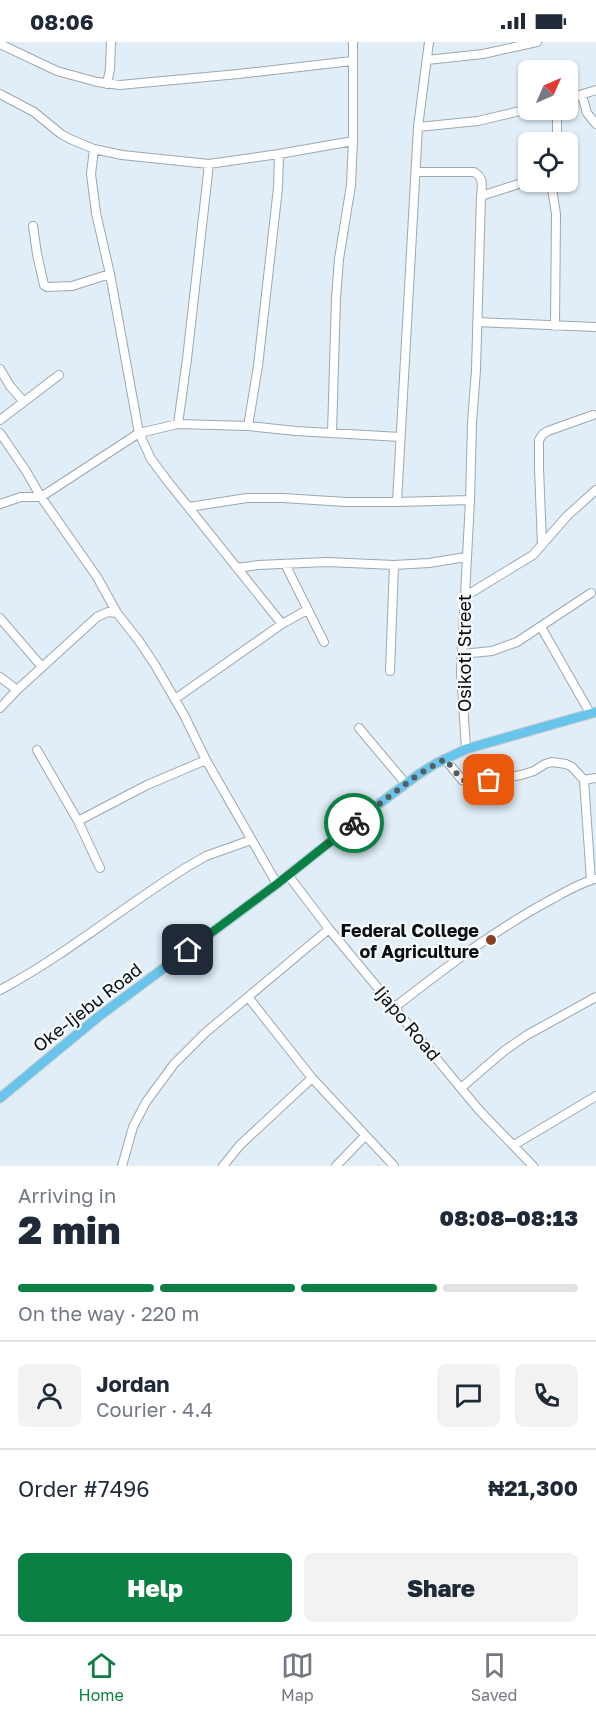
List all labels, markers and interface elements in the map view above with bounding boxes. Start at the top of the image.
text: 08:06 [30,8,94,35]
north arrow [518,60,578,120]
map controls [518,60,578,192]
button: locate [518,132,578,192]
street label: Osikoti Street [453,594,475,712]
pin [463,754,514,805]
icon: bag [472,763,505,796]
courier [324,793,384,853]
icon: bike [338,807,371,840]
place label: Federal College of Agriculture [341,919,479,962]
pin [162,924,213,975]
icon: home [171,933,204,966]
marker: Federal College of Agriculture [484,933,498,947]
street label: Oke-Ijebu Road [28,958,146,1056]
street label: Ijapo Road [370,981,446,1065]
text: Arriving in [18,1183,116,1207]
text: 08:08–08:13 [439,1204,578,1231]
text: 2 min [18,1206,121,1253]
text: On the way · 220 m [18,1301,199,1325]
button: person [18,1364,81,1427]
button: chat [437,1364,500,1427]
button: phone [515,1364,578,1427]
text: Jordan [96,1370,170,1397]
text: Courier · 4.4 [96,1397,213,1421]
text: ₦21,300 [488,1474,578,1501]
text: Order #7496 [18,1475,150,1502]
button: Help [18,1553,292,1622]
button: Share [304,1553,578,1622]
tab: Home [79,1649,124,1705]
tab: Map [281,1649,314,1705]
tab: Saved [471,1649,517,1705]

